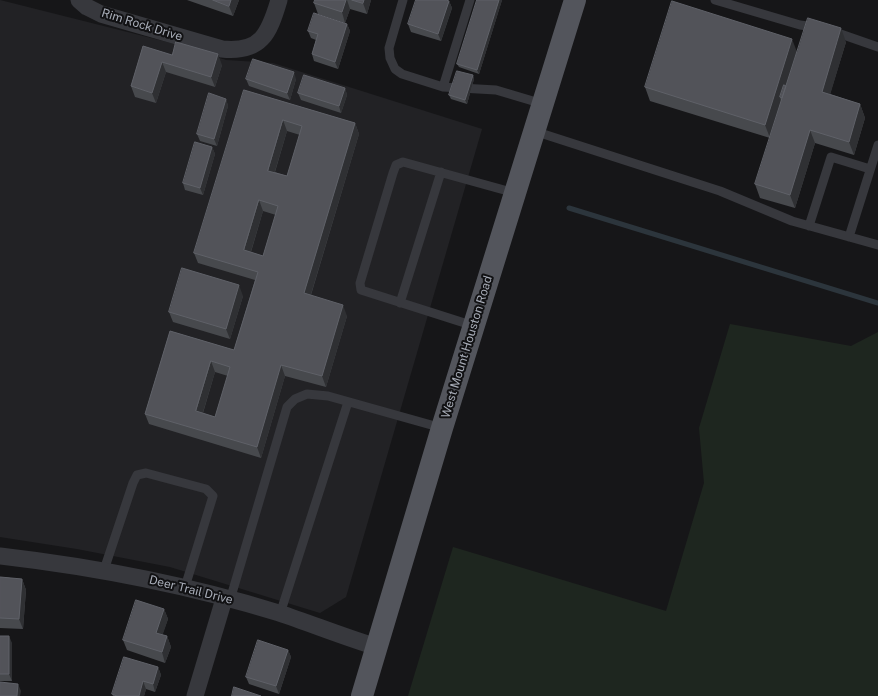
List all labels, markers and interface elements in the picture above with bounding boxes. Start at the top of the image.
street label: Rim Rock Drive [100,6,184,44]
street label: West Mount Houston Road [438,274,496,420]
street label: Deer Trail Drive [148,573,234,607]

